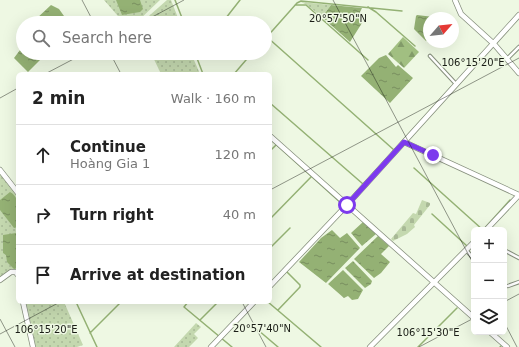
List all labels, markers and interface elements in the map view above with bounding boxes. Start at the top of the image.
north arrow [423,12,459,48]
text: 20°57'50"N [309,13,367,24]
search box [16,16,272,60]
icon: search [30,27,52,49]
text: Search here [62,29,152,47]
text: 106°15'20"E [441,57,505,68]
text: 2 min [32,88,85,108]
text: Walk · 160 m [171,91,256,106]
text: Continue [70,138,146,156]
icon: ahead [32,144,54,166]
route end [424,146,442,164]
text: 120 m [214,147,256,162]
text: Hoàng Gia 1 [70,156,150,171]
route start [338,196,356,214]
icon: right [32,204,54,226]
text: Turn right [70,206,154,224]
text: 40 m [223,207,256,222]
map controls [471,227,507,335]
button: + [471,227,507,263]
button: − [471,263,507,299]
icon: arrive [32,264,54,286]
text: Arrive at destination [70,266,245,284]
button: layers [471,299,507,335]
text: 20°57'40"N [233,323,291,334]
text: 106°15'20"E [14,324,78,335]
text: 106°15'30"E [396,327,460,338]

